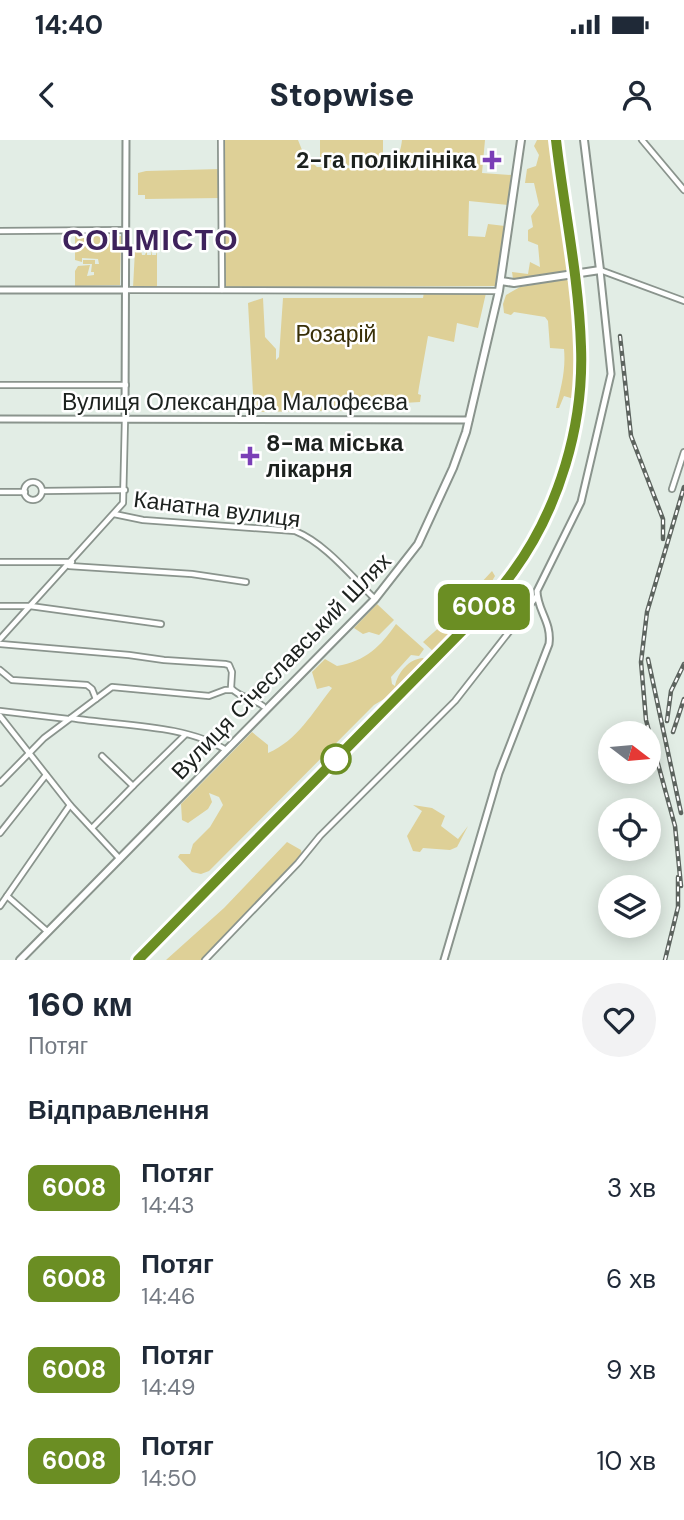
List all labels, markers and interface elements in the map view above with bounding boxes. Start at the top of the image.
text: 14:40 [35,8,103,42]
text: Stopwise [270,74,414,116]
icon: back [28,76,66,114]
icon: person [618,76,656,114]
place label: 2-га поліклініка [296,145,476,175]
marker: 2-га поліклініка [482,150,502,170]
district label: СОЦМІСТО [62,220,240,259]
park label: Розарій [296,319,376,349]
street label: Вулиця Олександра Малофєєва [62,387,408,417]
place label: 8-ма міська лікарня [266,428,404,484]
marker: 8-ма міська лікарня [240,446,260,466]
street label: Канатна вулиця [132,484,302,534]
street label: Вулиця Січеславський Шлях [165,546,398,786]
line badge: 6008 [435,584,533,630]
text: 6008 [452,591,516,622]
north arrow [598,721,662,784]
map controls [598,721,661,938]
unlabelled marker [321,744,351,774]
button: locate [598,798,661,861]
button: layers [598,875,661,938]
text: 160 км [28,983,133,1026]
button: heart [582,983,656,1057]
text: Потяг [28,1031,88,1061]
text: Відправлення [28,1093,209,1127]
text: Потяг [141,1156,214,1190]
text: 3 хв [607,1171,656,1205]
text: 6008 [42,1172,106,1203]
text: 14:43 [141,1190,195,1220]
text: Потяг [141,1247,214,1281]
text: 6 хв [606,1262,656,1296]
text: 6008 [42,1263,106,1294]
text: 14:46 [141,1281,195,1311]
text: Потяг [141,1338,214,1372]
text: 9 хв [606,1353,656,1387]
text: 6008 [42,1354,106,1385]
text: 14:49 [141,1372,195,1402]
text: Потяг [141,1429,214,1463]
text: 10 хв [596,1444,656,1478]
text: 6008 [42,1445,106,1476]
text: 14:50 [141,1463,197,1493]

